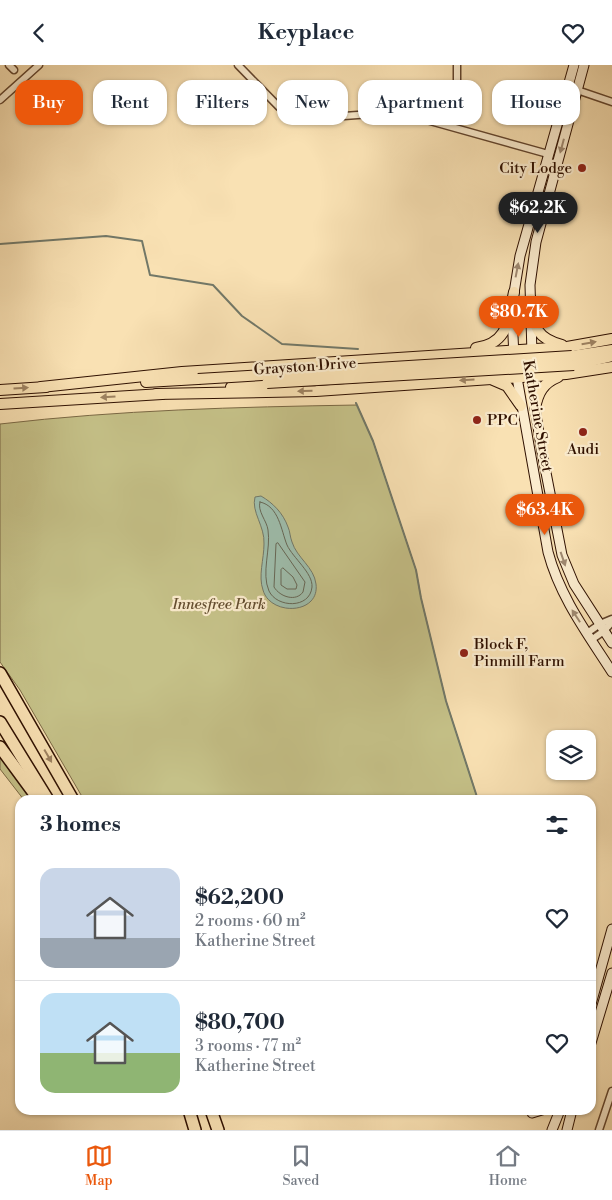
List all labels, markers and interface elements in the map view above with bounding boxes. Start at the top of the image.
icon: back [25,19,53,47]
text: Keyplace [258,19,354,46]
icon: heart [559,19,587,47]
chip: Buy [15,80,83,125]
chip: Rent [93,80,167,125]
chip: Filters [177,80,267,125]
chip: New [277,80,348,125]
chip: Apartment [358,80,482,125]
chip: House [492,80,580,125]
one-way arrow [558,138,566,153]
place label: City Lodge [499,159,572,178]
marker: City Lodge [576,162,588,174]
pin: $62.2K [497,191,579,234]
text: $62.2K [510,198,566,218]
one-way arrow [514,262,522,278]
pin: $80.7K [478,295,560,338]
text: $80.7K [490,302,548,322]
one-way arrow [582,339,598,347]
street label: Grayston Drive [253,353,357,380]
street label: Katherine Street [518,359,557,474]
one-way arrow [458,376,474,384]
one-way arrow [13,384,29,392]
one-way arrow [296,387,312,395]
one-way arrow [100,394,116,402]
place label: PPC [487,411,518,430]
marker: PPC [471,414,483,426]
marker: Audi [577,426,589,438]
place label: Audi [566,440,599,459]
pin: $63.4K [504,493,586,536]
text: $63.4K [516,500,574,520]
one-way arrow [560,552,567,567]
park label: Innesfree Park [171,595,266,614]
one-way arrow [571,609,581,623]
place label: Block F, Pinmill Farm [473,635,565,671]
marker: Block F, Pinmill Farm [458,647,470,659]
map controls [546,730,596,780]
button: layers [546,730,596,780]
one-way arrow [44,749,52,763]
icon: filters [543,811,571,839]
text: 3 homes [40,812,121,838]
text: $62,200 [195,885,284,911]
icon: home [80,888,140,948]
icon: heart [543,904,571,932]
text: 2 rooms · 60 m² [195,911,306,931]
text: Katherine Street [195,931,316,951]
text: $80,700 [195,1010,285,1036]
icon: home [80,1013,140,1073]
icon: heart [543,1029,571,1057]
text: 3 rooms · 77 m² [195,1036,301,1056]
text: Katherine Street [195,1056,316,1076]
tab: Map [85,1142,113,1190]
tab: Saved [282,1142,319,1190]
tab: Home [489,1142,527,1190]

